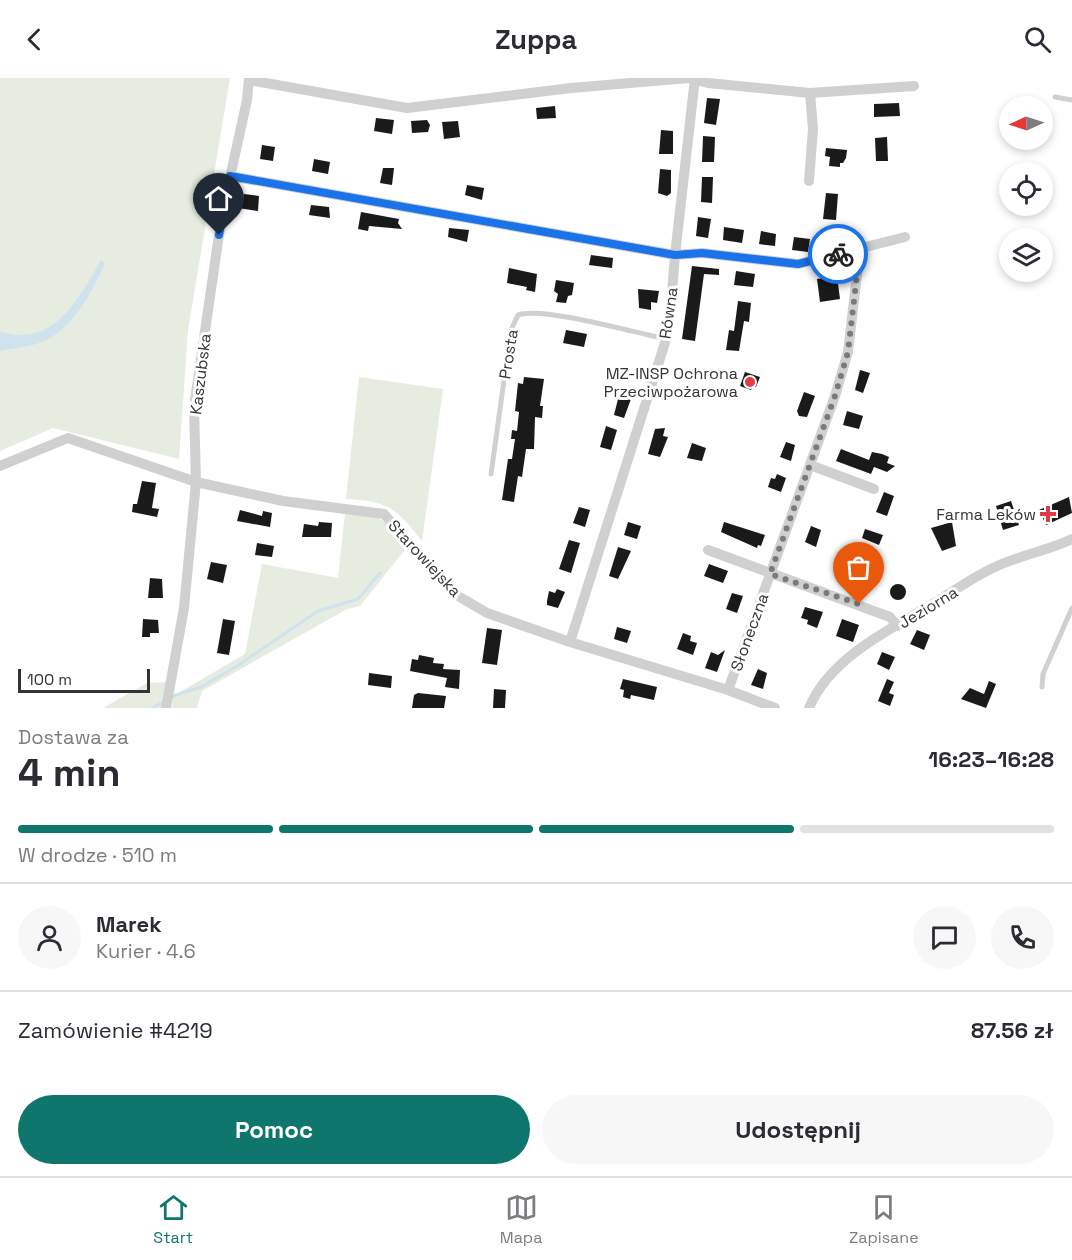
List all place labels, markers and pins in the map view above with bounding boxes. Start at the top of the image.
pin [193,173,244,235]
place label: MZ-INSP Ochrona Przeciwpożarowa [604,363,738,402]
marker: MZ-INSP Ochrona Przeciwpożarowa [743,375,757,389]
place label: Farma Leków [936,504,1036,525]
marker: Farma Leków [1041,507,1055,521]
pin [833,542,884,604]

